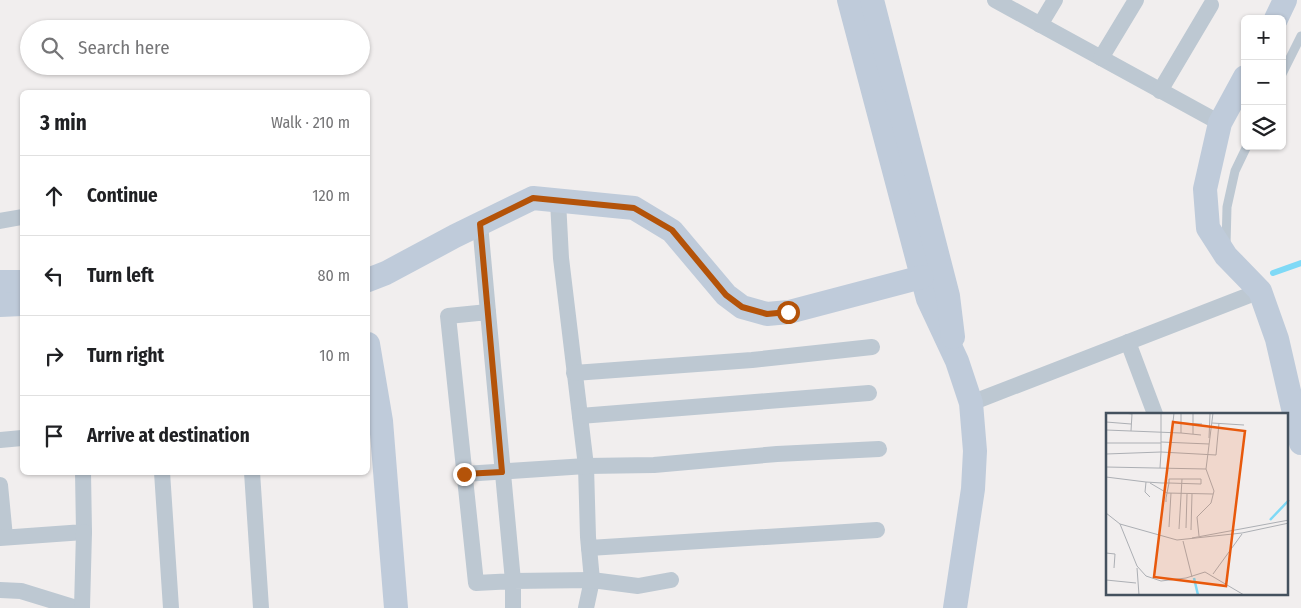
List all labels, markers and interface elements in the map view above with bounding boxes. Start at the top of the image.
map controls [1241,15,1286,150]
button: + [1241,15,1286,60]
search box [20,20,370,75]
icon: search [38,34,66,62]
text: Search here [78,36,170,59]
button: − [1241,60,1286,105]
button: layers [1241,105,1286,150]
text: 3 min [40,110,87,136]
text: Walk · 210 m [271,113,350,132]
icon: ahead [40,182,68,210]
text: Continue [87,184,158,207]
text: 120 m [312,186,350,205]
icon: left [40,262,68,290]
text: Turn left [87,264,154,287]
text: 80 m [318,266,350,285]
route start [777,301,800,324]
icon: right [40,342,68,370]
text: Turn right [87,344,164,367]
text: 10 m [319,346,350,365]
inset map [1106,413,1288,596]
icon: arrive [40,422,68,450]
text: Arrive at destination [87,424,250,447]
route end [453,463,476,486]

